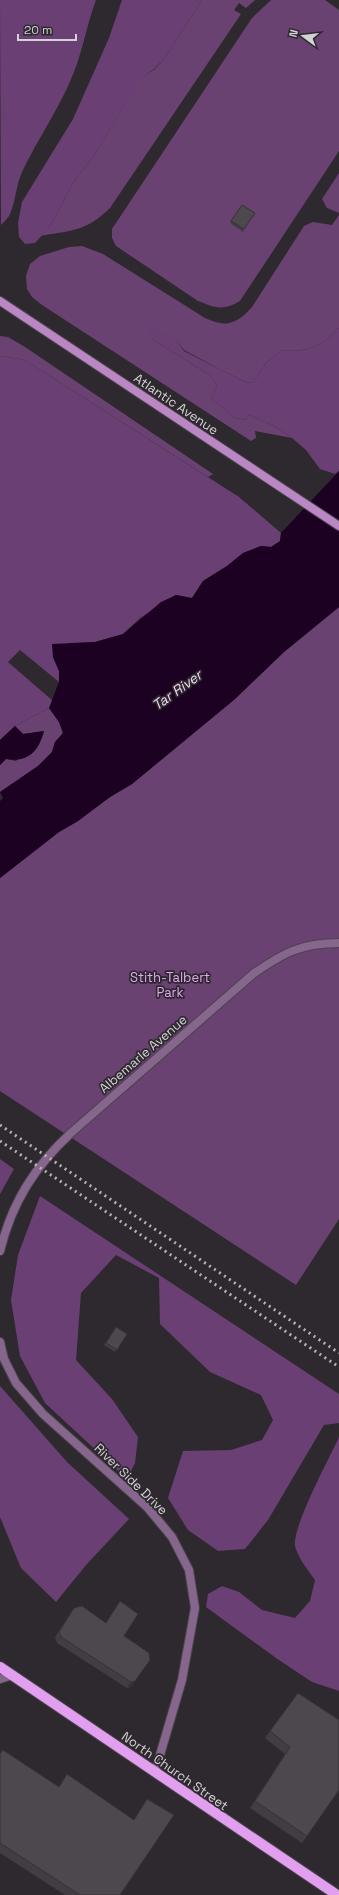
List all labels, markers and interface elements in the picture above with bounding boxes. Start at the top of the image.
scale bar [18,16,76,42]
north arrow [283,16,323,56]
text: 20 m [24,22,52,38]
text: N [286,28,301,39]
street label: Atlantic Avenue [130,369,222,439]
water label: Tar River [149,665,207,714]
park label: Stith-Talbert Park [130,969,210,1001]
street label: Albemarle Avenue [96,1011,190,1097]
street label: River Side Drive [91,1440,171,1518]
street label: North Church Street [118,1728,232,1814]

